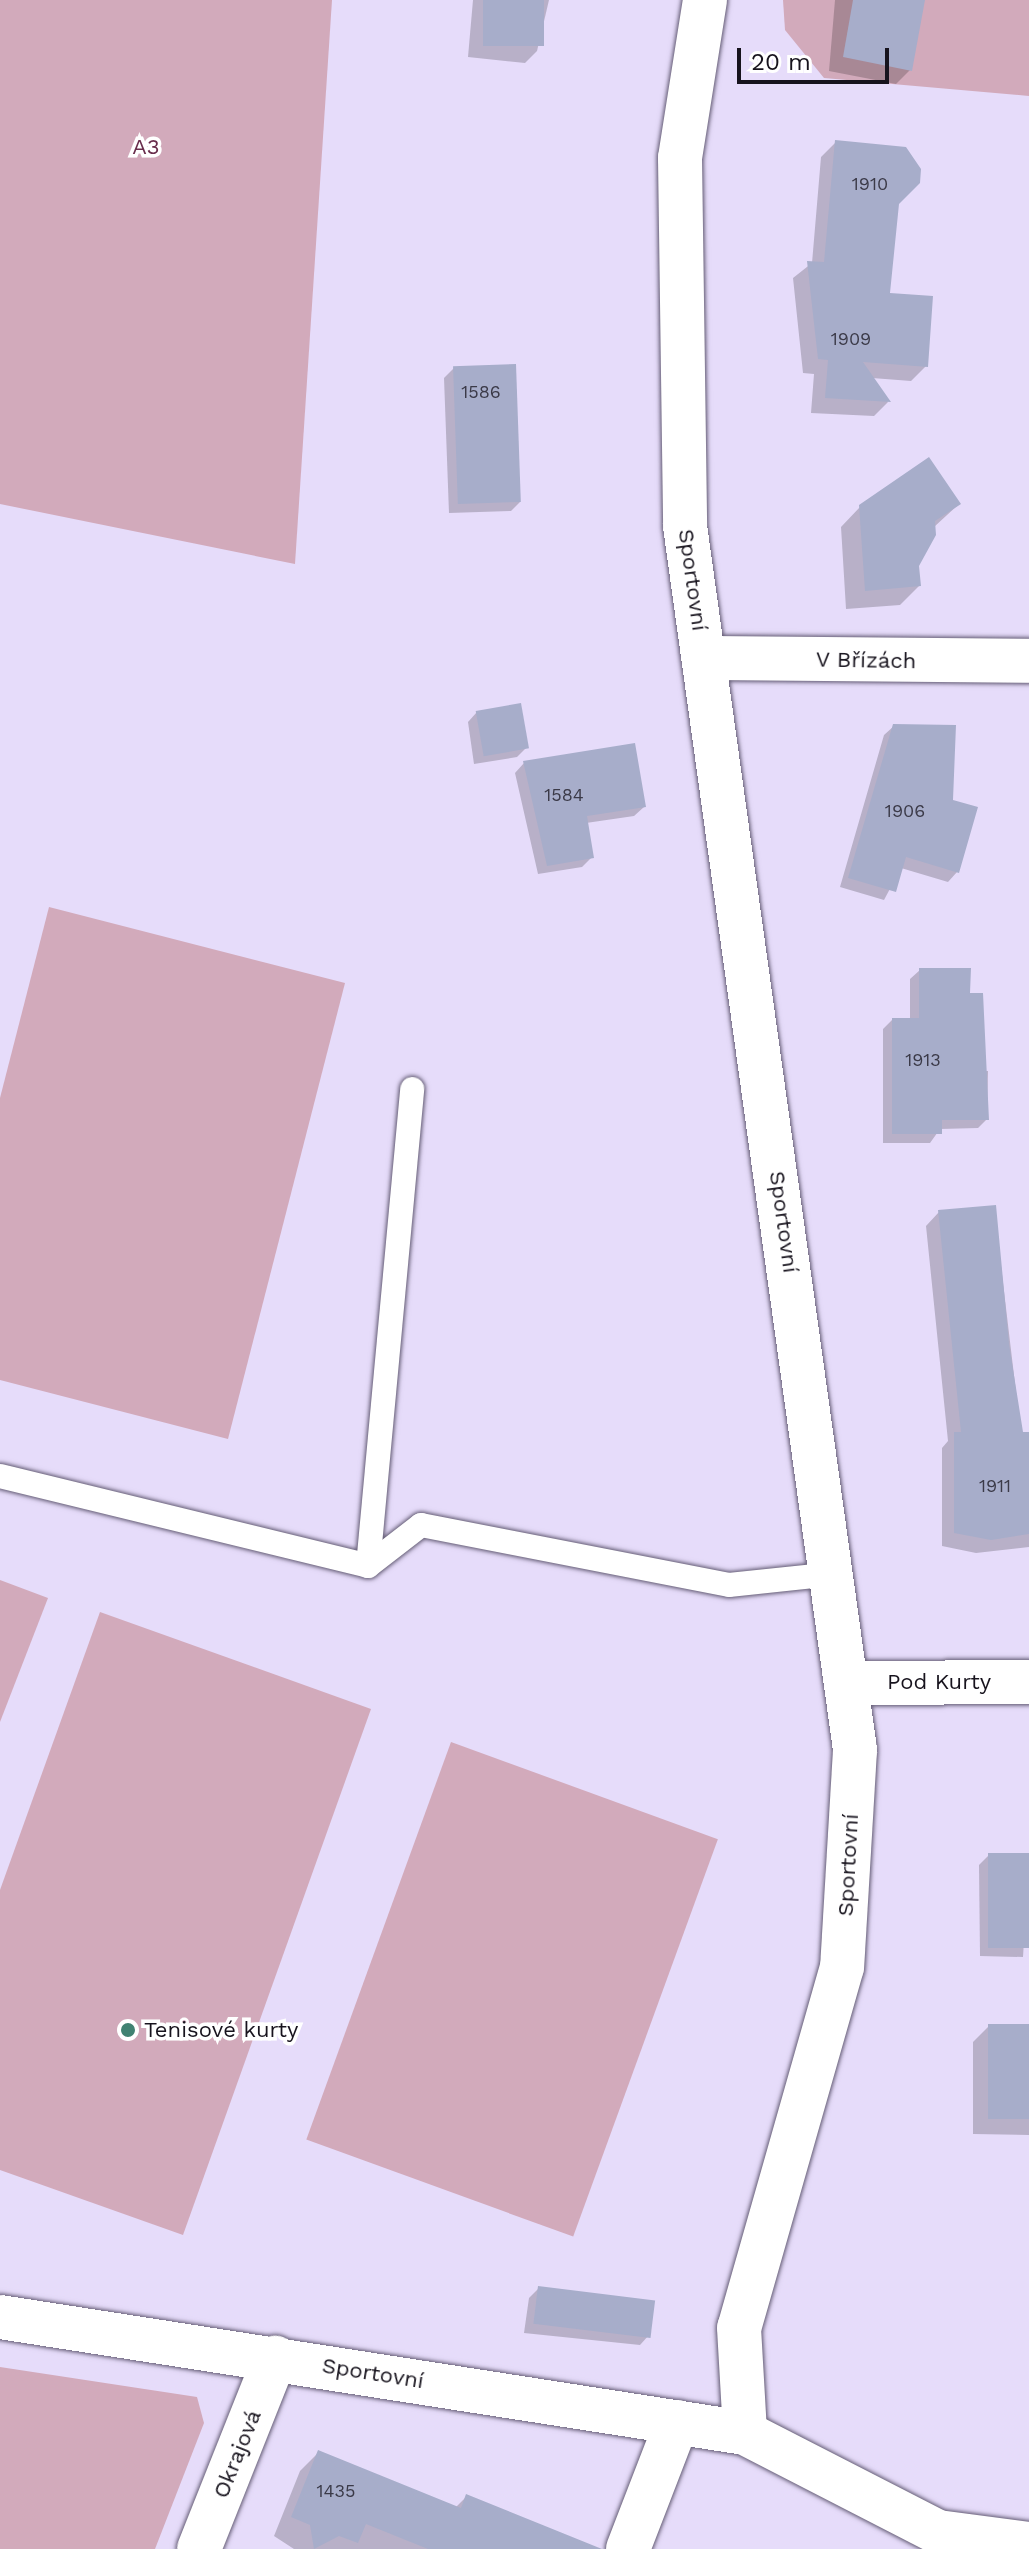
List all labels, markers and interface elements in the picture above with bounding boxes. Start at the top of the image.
scale bar [741,32,893,82]
text: 20 m [751,48,811,76]
park label: A3 [132,134,160,160]
house number: 1910 [852,173,888,195]
house number: 1909 [831,328,871,350]
house number: 1586 [461,381,501,403]
street label: Sportovní [673,527,713,633]
street label: V Břízách [815,646,917,674]
house number: 1584 [544,784,584,806]
house number: 1906 [885,800,925,822]
house number: 1913 [905,1049,941,1071]
street label: Sportovní [764,1169,804,1275]
house number: 1911 [979,1475,1011,1497]
street label: Pod Kurty [887,1669,991,1695]
street label: Sportovní [832,1813,864,1917]
place label: Tenisové kurty [144,2017,298,2043]
marker: Tenisové kurty [119,2021,137,2039]
street label: Sportovní [320,2352,426,2394]
street label: Okrajová [207,2406,267,2502]
house number: 1435 [317,2480,355,2502]

